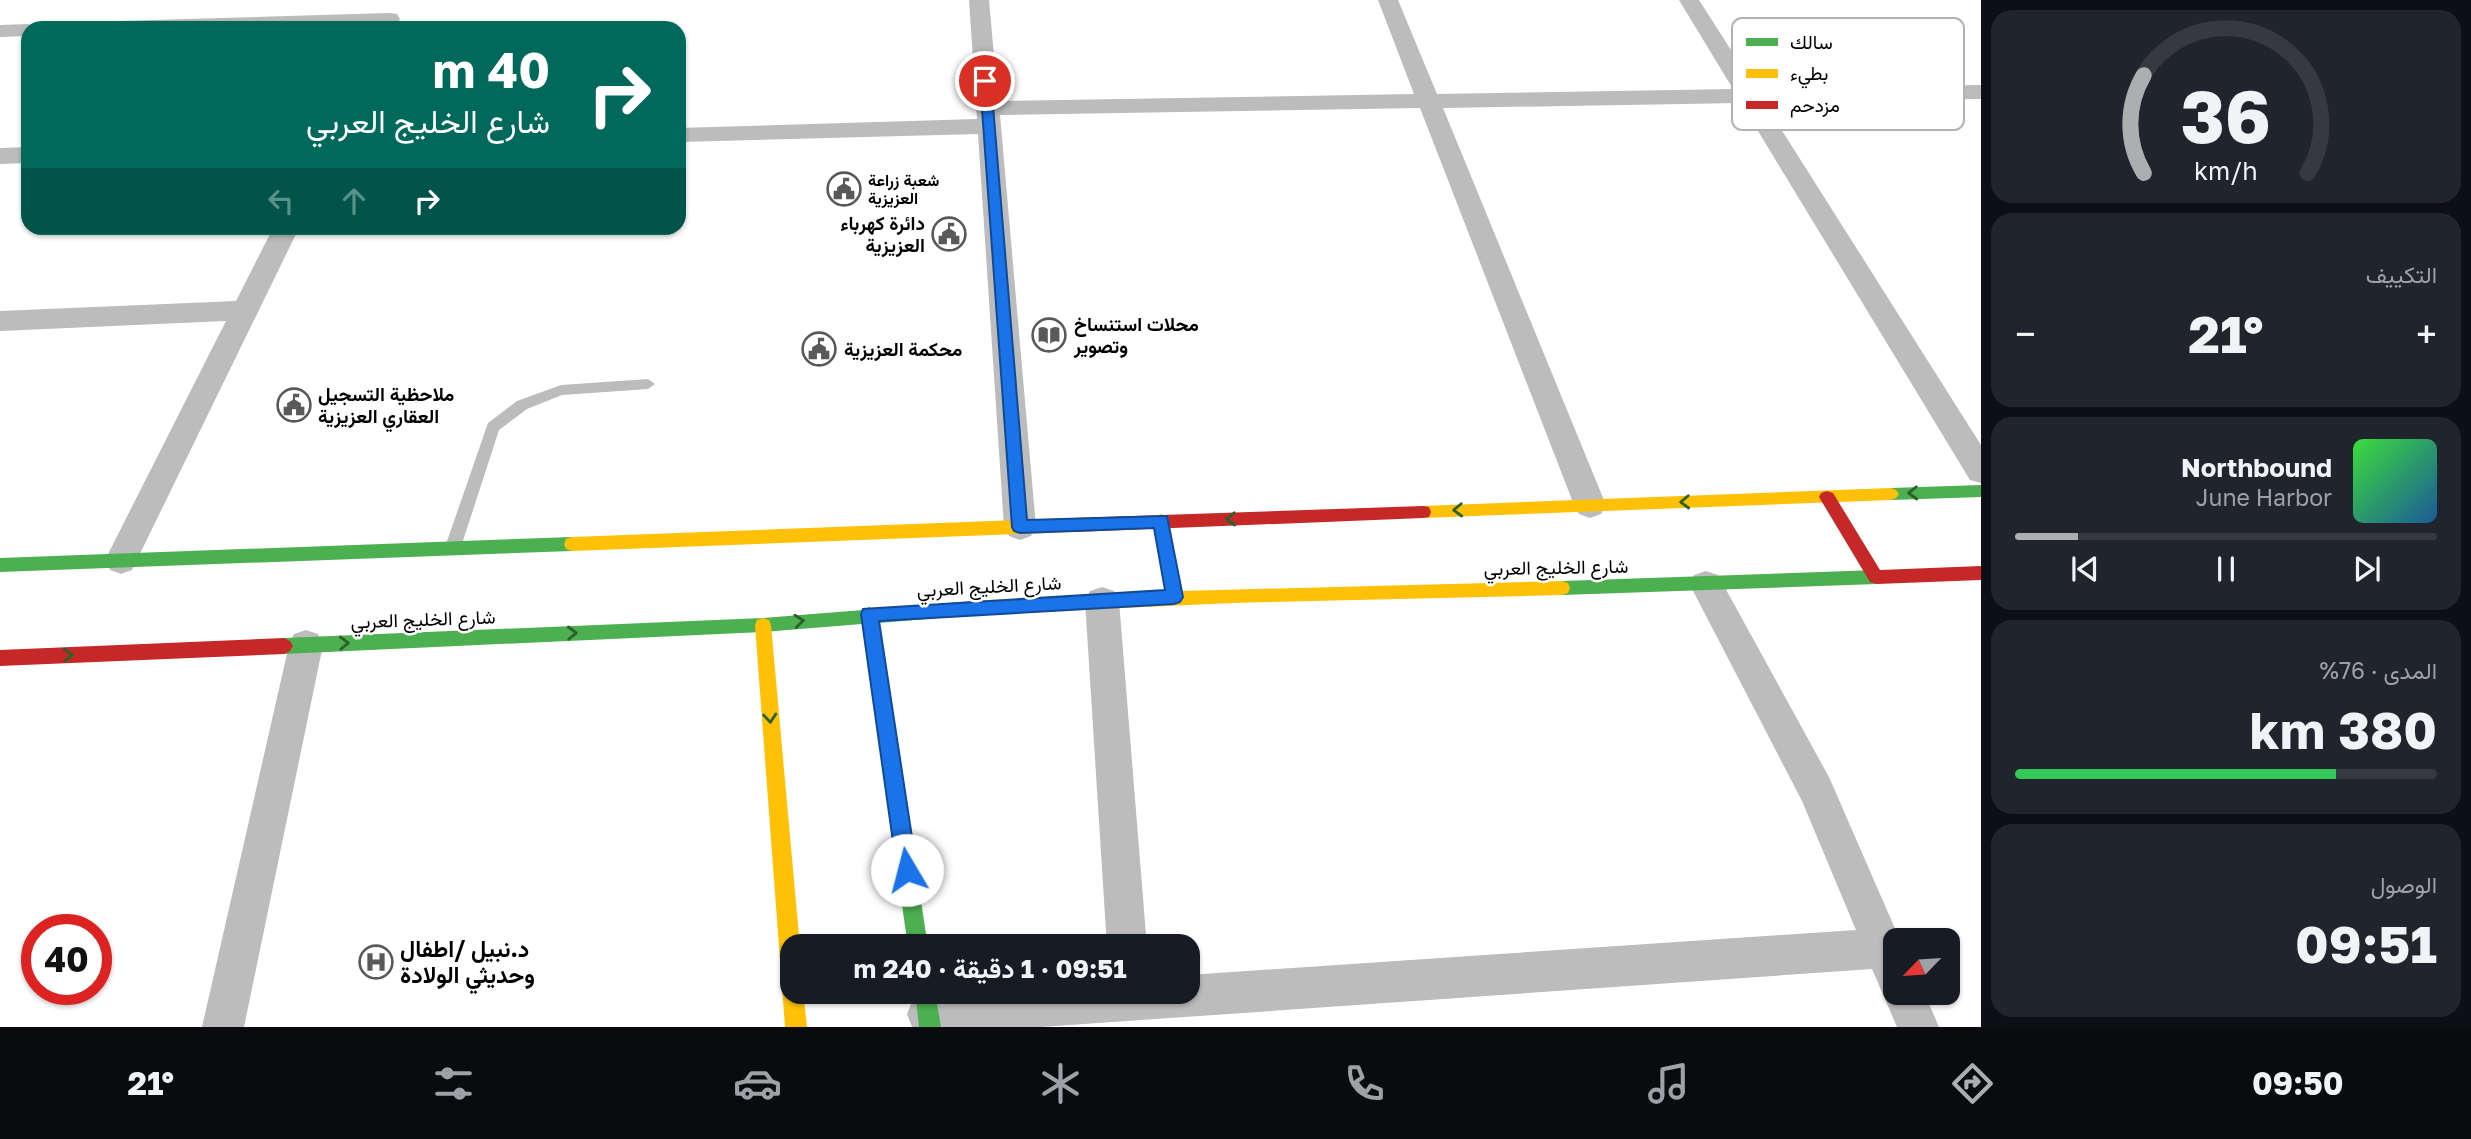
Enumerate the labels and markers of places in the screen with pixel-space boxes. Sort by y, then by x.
pin [955,51,1015,111]
public building icon: شعبة زراعة العزيزية [825,170,863,208]
place label: شعبة زراعة العزيزية [868,170,940,209]
place label: دائرة كهرباء العزيزية [840,211,925,258]
public building icon: دائرة كهرباء العزيزية [930,215,968,253]
place label: محلات استنساخ وتصوير [1073,312,1199,359]
library icon: محلات استنساخ وتصوير [1030,316,1068,354]
public building icon: محكمة العزيزية [800,330,838,368]
place label: محكمة العزيزية [844,337,962,362]
place label: ملاحظية التسجيل العقاري العزيزية [318,382,454,433]
public building icon: ملاحظية التسجيل العقاري العزيزية [275,386,313,424]
place label: د.نبيل /اطفال وحديثي الولادة [400,934,535,995]
hospital icon: د.نبيل /اطفال وحديثي الولادة [357,943,395,981]

